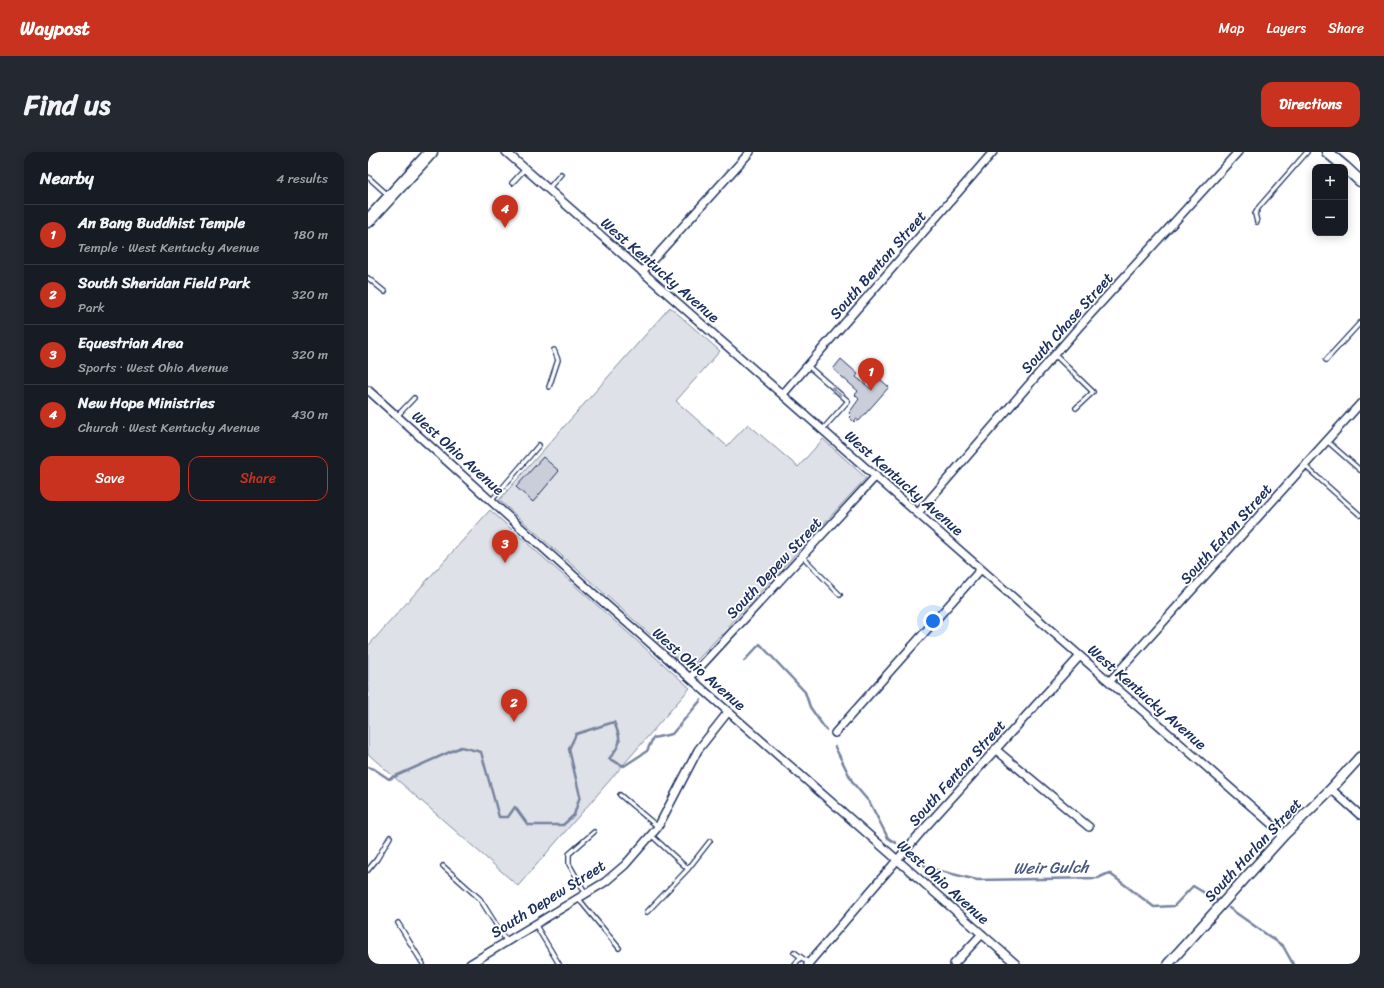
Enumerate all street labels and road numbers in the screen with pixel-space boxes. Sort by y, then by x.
street label: South Benton Street [823,204,933,325]
street label: West Kentucky Avenue [594,211,726,329]
street label: South Chase Street [1014,266,1120,380]
street label: West Ohio Avenue [406,404,510,502]
street label: West Kentucky Avenue [838,424,970,542]
street label: South Eaton Street [1173,477,1279,590]
street label: South Depew Street [720,511,829,625]
street label: West Ohio Avenue [646,621,752,717]
street label: West Kentucky Avenue [1081,638,1213,756]
street label: South Fenton Street [902,713,1013,832]
street label: South Harlan Street [1198,792,1309,908]
street label: West Ohio Avenue [891,833,995,931]
street label: South Depew Street [485,853,611,945]

